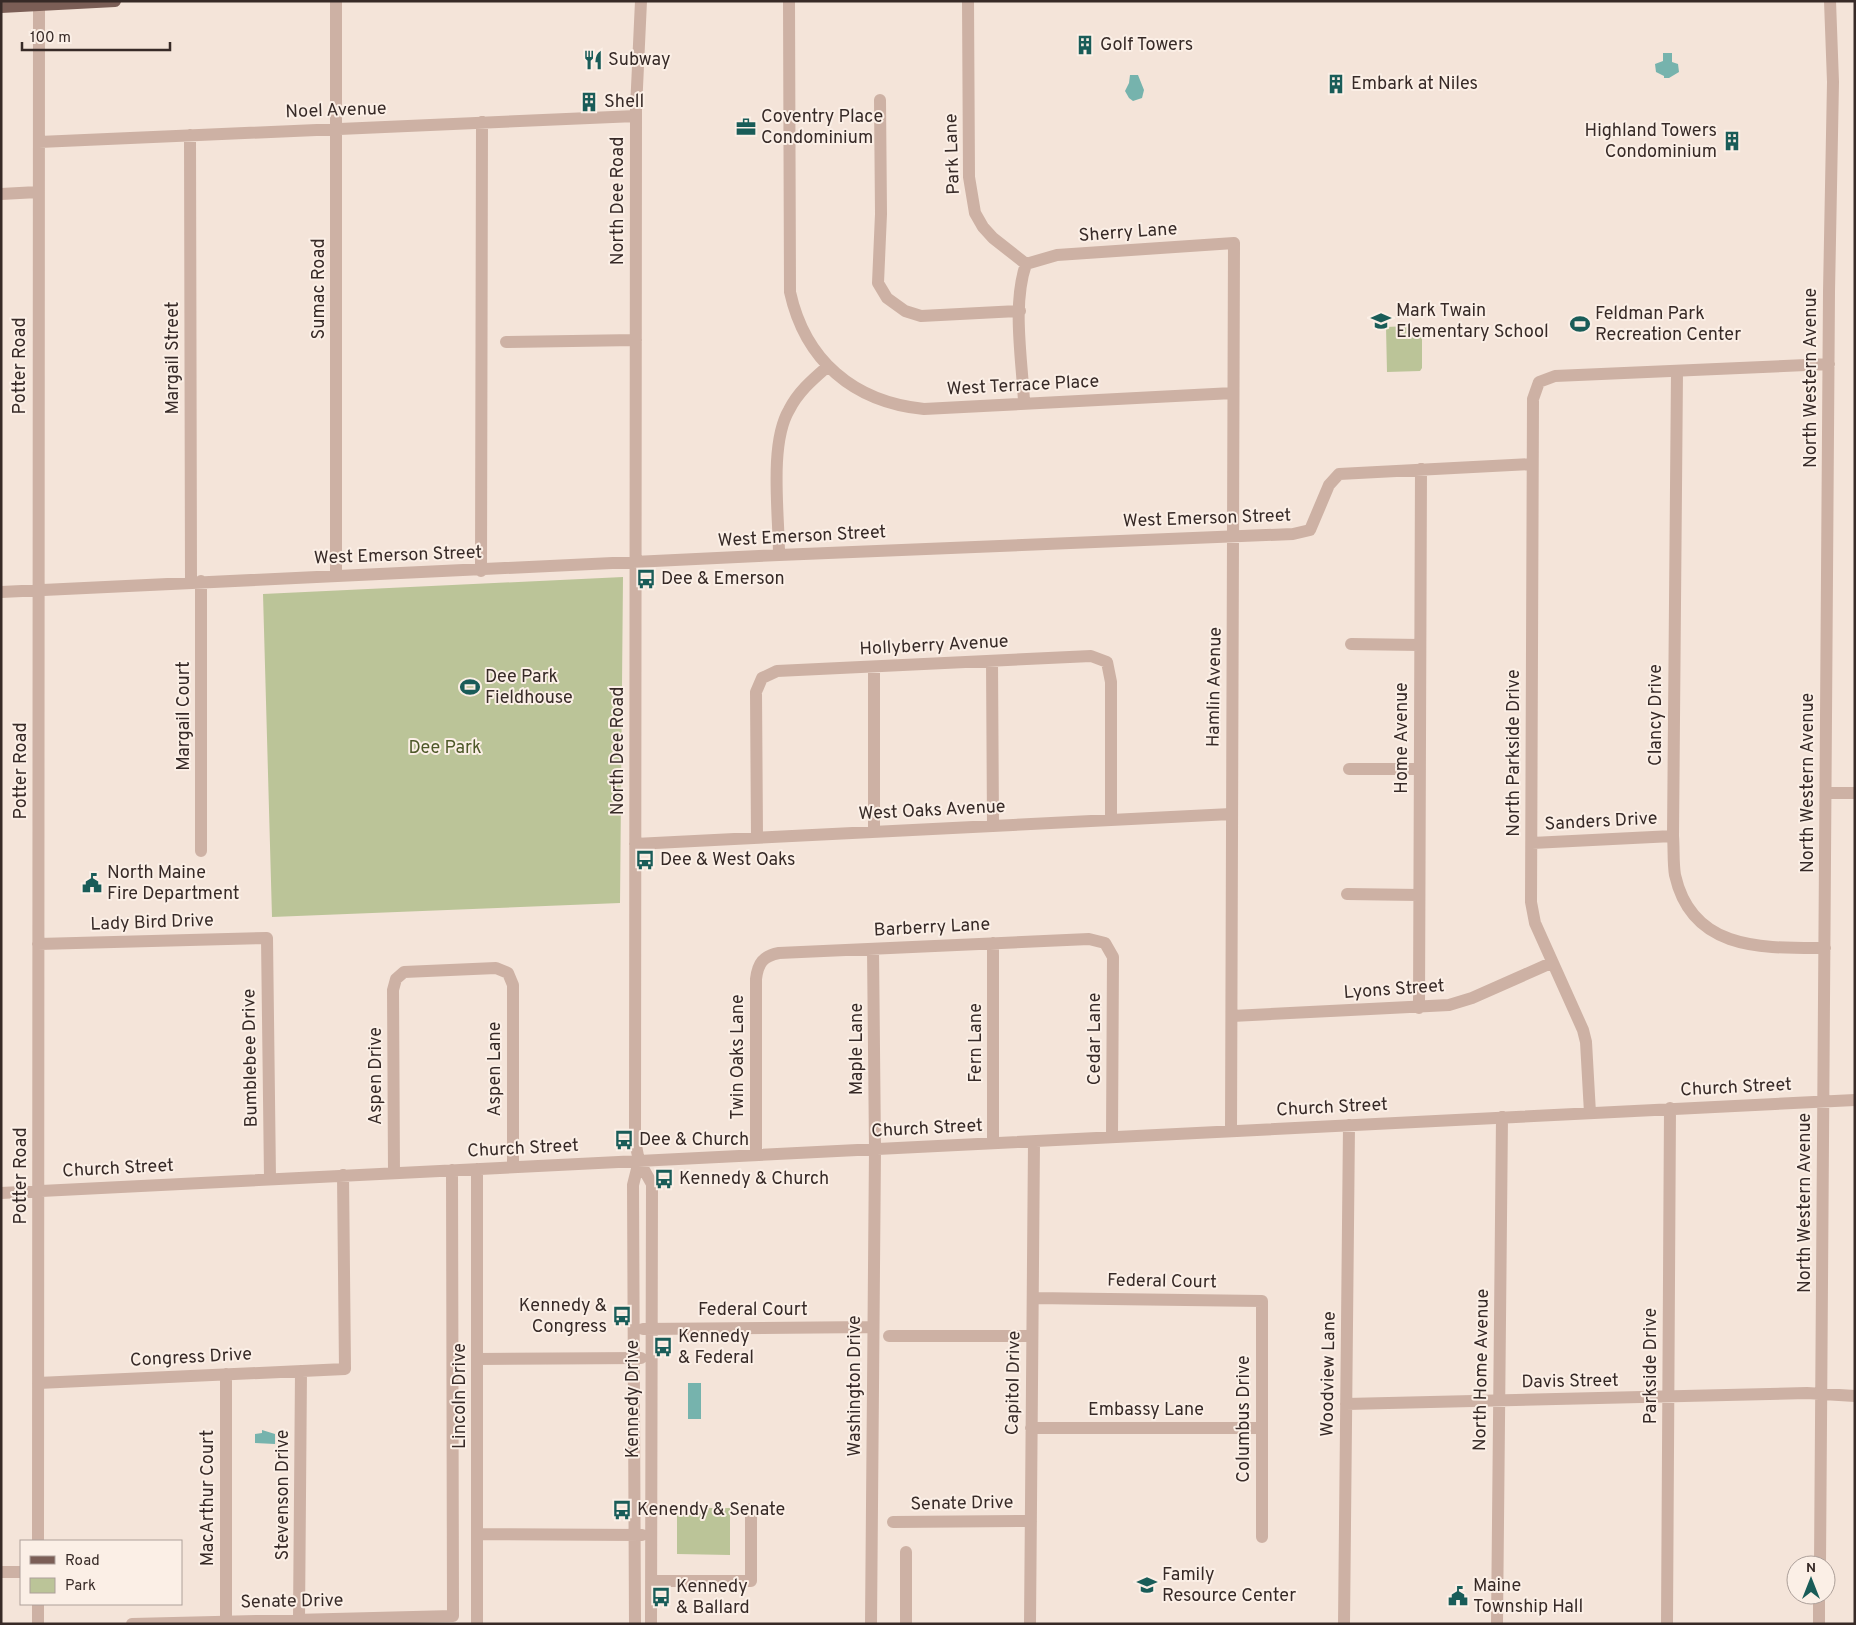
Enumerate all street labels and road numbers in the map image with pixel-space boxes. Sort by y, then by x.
street label: Noel Avenue [285,98,387,124]
street label: Park Lane [940,113,966,195]
street label: North Dee Road [607,137,630,265]
street label: Sherry Lane [1078,218,1178,248]
street label: Sumac Road [308,238,331,340]
street label: North Western Avenue [1800,288,1823,468]
street label: Margail Street [162,302,185,415]
street label: Potter Road [9,317,32,415]
street label: West Terrace Place [946,371,1100,401]
street label: West Emerson Street [1122,505,1292,533]
street label: West Emerson Street [717,521,887,553]
street label: West Emerson Street [313,542,483,570]
street label: Hamlin Avenue [1202,627,1228,747]
street label: Hollyberry Avenue [859,631,1009,661]
street label: Margail Court [173,661,196,771]
street label: Clancy Drive [1645,664,1668,766]
street label: North Parkside Drive [1503,669,1526,837]
street label: Home Avenue [1391,682,1414,794]
street label: North Dee Road [607,687,630,815]
street label: North Western Avenue [1797,693,1820,873]
street label: Potter Road [10,722,33,820]
street label: West Oaks Avenue [858,796,1006,826]
street label: Sanders Drive [1544,808,1658,836]
street label: Lady Bird Drive [90,909,214,937]
street label: Barberry Lane [873,913,991,943]
street label: Lyons Street [1343,975,1445,1005]
street label: Bumblebee Drive [238,988,264,1128]
street label: Cedar Lane [1084,993,1107,1085]
street label: Twin Oaks Lane [727,994,750,1120]
street label: Maple Lane [846,1003,869,1095]
street label: Fern Lane [965,1003,988,1083]
street label: Aspen Lane [484,1021,507,1117]
street label: Aspen Drive [365,1027,388,1125]
street label: Church Street [1680,1074,1792,1102]
street label: Church Street [1276,1094,1388,1122]
street label: North Western Avenue [1794,1113,1817,1293]
street label: Church Street [871,1115,983,1143]
street label: Potter Road [10,1127,33,1225]
street label: Church Street [467,1135,579,1163]
street label: Church Street [62,1155,174,1183]
street label: Federal Court [1107,1270,1217,1294]
street label: North Home Avenue [1469,1289,1495,1451]
street label: Federal Court [698,1299,808,1322]
street label: Parkside Drive [1640,1308,1663,1424]
street label: Woodview Lane [1316,1311,1342,1437]
street label: Washington Drive [844,1315,867,1457]
street label: Capitol Drive [1002,1331,1026,1435]
street label: Kennedy Drive [622,1340,645,1458]
street label: Congress Drive [129,1343,253,1373]
street label: Lincoln Drive [449,1343,472,1449]
street label: Columbus Drive [1233,1355,1256,1483]
street label: Davis Street [1521,1370,1619,1394]
street label: Embassy Lane [1088,1399,1204,1422]
street label: MacArthur Court [197,1430,220,1566]
street label: Stevenson Drive [272,1430,295,1560]
street label: Senate Drive [910,1492,1014,1516]
street label: Senate Drive [240,1590,344,1614]

